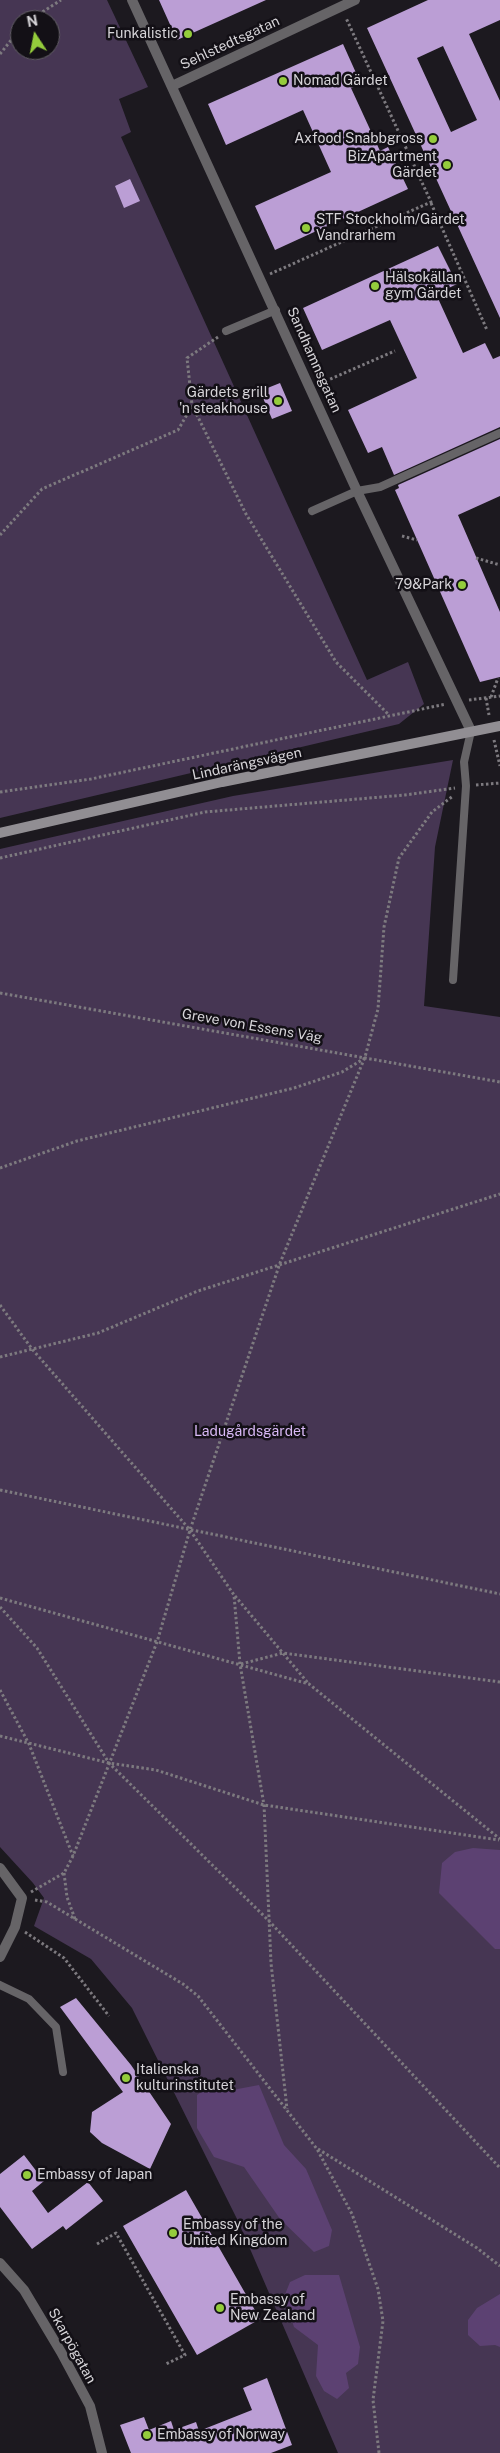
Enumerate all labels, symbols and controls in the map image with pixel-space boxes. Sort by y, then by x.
north arrow [10,10,60,60]
text: N [25,12,39,30]
street label: Sehlstedtsgatan [178,13,282,73]
place label: Funkalistic [107,26,178,42]
marker: Funkalistic [182,28,194,40]
place label: Nomad Gärdet [293,73,388,89]
marker: Nomad Gärdet [277,75,289,87]
place label: Axfood Snabbgross [294,131,423,147]
marker: Axfood Snabbgross [427,133,439,145]
place label: BizApartment Gärdet [348,149,437,182]
marker: BizApartment Gärdet [441,159,453,171]
place label: STF Stockholm/Gärdet Vandrarhem [316,212,465,244]
marker: STF Stockholm/Gärdet Vandrarhem [300,222,312,234]
place label: Hälsokällan gym Gärdet [385,270,462,302]
marker: Hälsokällan gym Gärdet [369,280,381,292]
street label: Sandhamnsgatan [283,305,345,415]
place label: Gärdets grill 'n steakhouse [179,385,268,418]
marker: Gärdets grill 'n steakhouse [272,395,284,407]
place label: 79&Park [395,577,452,593]
marker: 79&Park [456,579,468,591]
street label: Lindarängsvägen [191,744,303,784]
street label: Greve von Essens Väg [180,1005,324,1047]
park label: Ladugårdsgärdet [194,1424,306,1440]
place label: Italienska kulturinstitutet [136,2062,234,2094]
marker: Italienska kulturinstitutet [120,2072,132,2084]
place label: Embassy of Japan [37,2167,152,2183]
marker: Embassy of Japan [21,2169,33,2181]
place label: Embassy of the United Kingdom [183,2217,287,2250]
marker: Embassy of the United Kingdom [167,2227,179,2239]
place label: Embassy of New Zealand [230,2292,315,2324]
marker: Embassy of New Zealand [214,2302,226,2314]
street label: Skarpögatan [44,2305,100,2387]
place label: Embassy of Norway [157,2427,285,2443]
marker: Embassy of Norway [141,2429,153,2441]

